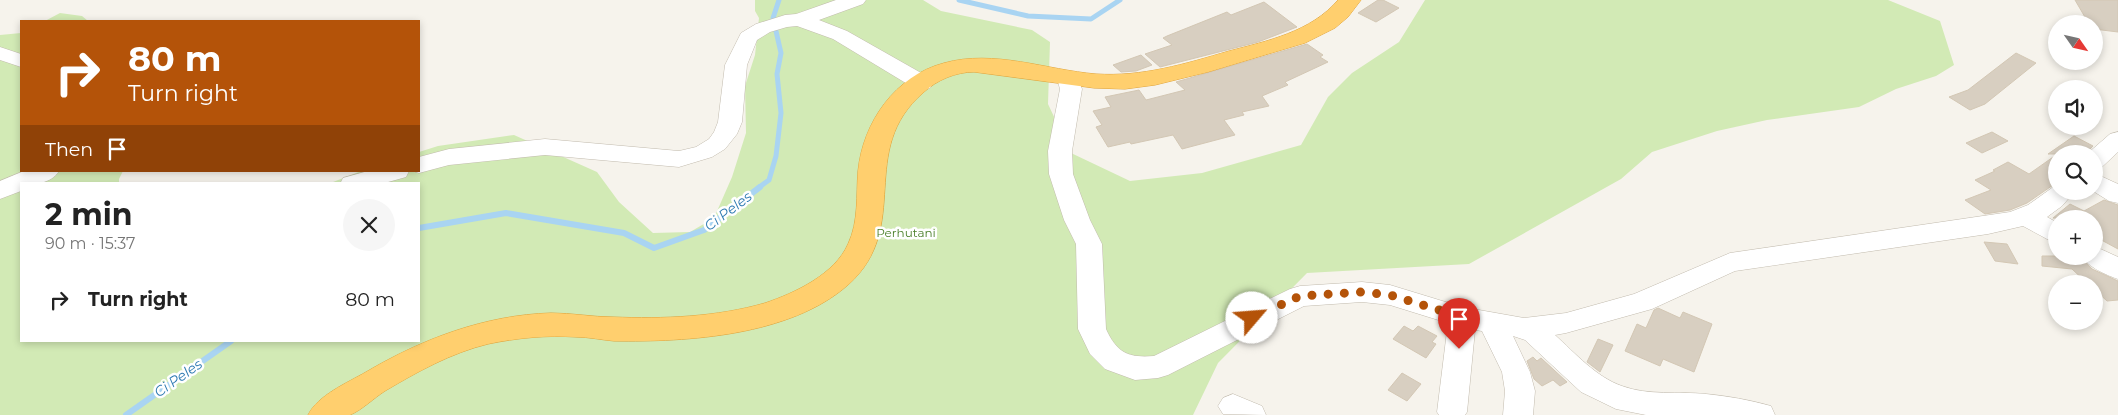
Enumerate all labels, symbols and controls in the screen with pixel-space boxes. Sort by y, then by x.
north arrow [2048,15,2102,70]
map controls [2048,15,2103,330]
text: 80 m [128,37,222,80]
icon: right [45,40,110,105]
text: Turn right [128,80,238,107]
button: sound [2048,80,2103,135]
icon: arrive [103,135,131,163]
text: Then [45,138,93,161]
button: search [2048,145,2103,200]
water label: Ci Peles [701,187,755,235]
text: 2 min [45,196,132,233]
button: close [343,199,395,251]
button: + [2048,210,2103,265]
park label: Perhutani [876,225,936,240]
text: 90 m · 15:37 [45,234,135,253]
button: − [2048,275,2103,330]
icon: right [45,286,73,314]
text: Turn right [88,288,188,311]
text: 80 m [345,288,395,311]
position arrow [1225,291,1277,343]
pin [1438,298,1480,349]
icon: arrive [1445,305,1473,333]
water label: Ci Peles [150,355,206,401]

